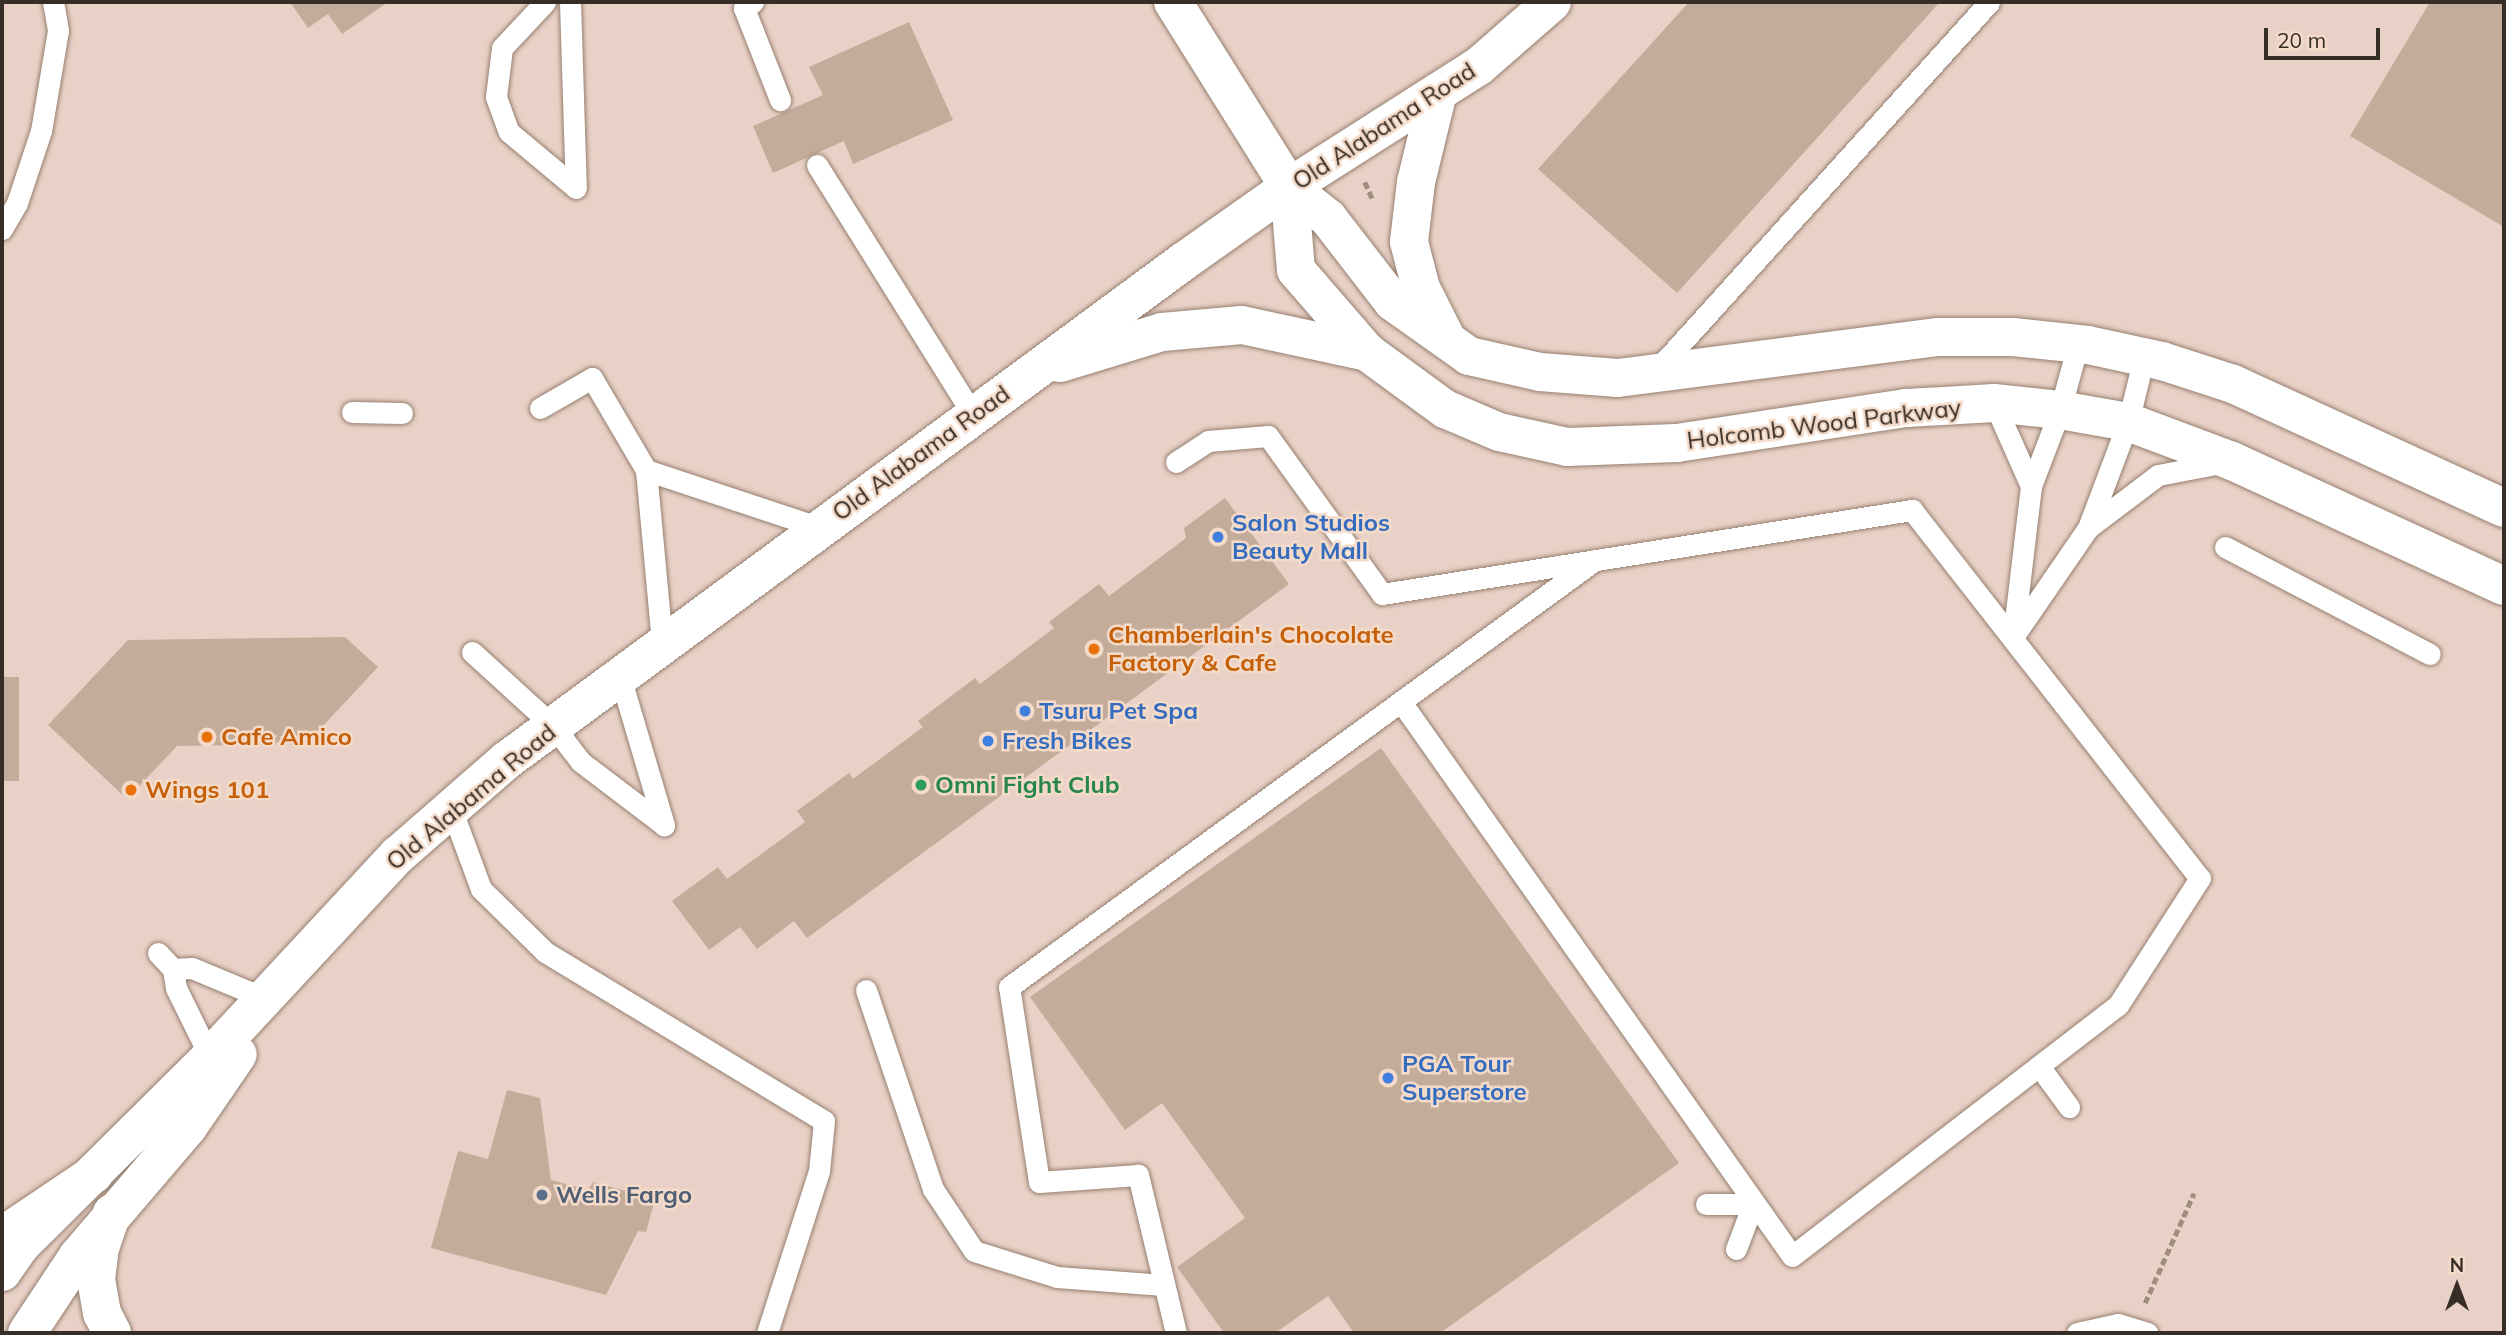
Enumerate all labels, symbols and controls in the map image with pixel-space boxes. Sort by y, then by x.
scale bar [2268,14,2384,58]
text: 20 m [2277,27,2326,53]
street label: Old Alabama Road [1287,56,1481,196]
street label: Old Alabama Road [827,379,1015,527]
street label: Holcomb Wood Parkway [1685,393,1963,455]
place label: Salon Studios Beauty Mall [1232,509,1390,565]
marker: Salon Studios Beauty Mall [1210,529,1226,545]
place label: Chamberlain's Chocolate Factory & Cafe [1108,621,1394,677]
marker: Chamberlain's Chocolate Factory & Cafe [1086,641,1102,657]
place label: Tsuru Pet Spa [1039,697,1198,725]
marker: Tsuru Pet Spa [1017,703,1033,719]
street label: Old Alabama Road [381,718,561,876]
place label: Cafe Amico [221,723,352,751]
place label: Fresh Bikes [1002,727,1132,755]
marker: Cafe Amico [199,729,215,745]
marker: Fresh Bikes [980,733,996,749]
place label: Omni Fight Club [935,771,1120,799]
place label: Wings 101 [145,776,269,804]
marker: Omni Fight Club [913,777,929,793]
marker: Wings 101 [123,782,139,798]
place label: PGA Tour Superstore [1402,1050,1527,1106]
marker: PGA Tour Superstore [1380,1070,1396,1086]
place label: Wells Fargo [556,1181,692,1209]
marker: Wells Fargo [534,1187,550,1203]
north arrow [2422,1251,2492,1321]
text: N [2450,1253,2464,1277]

